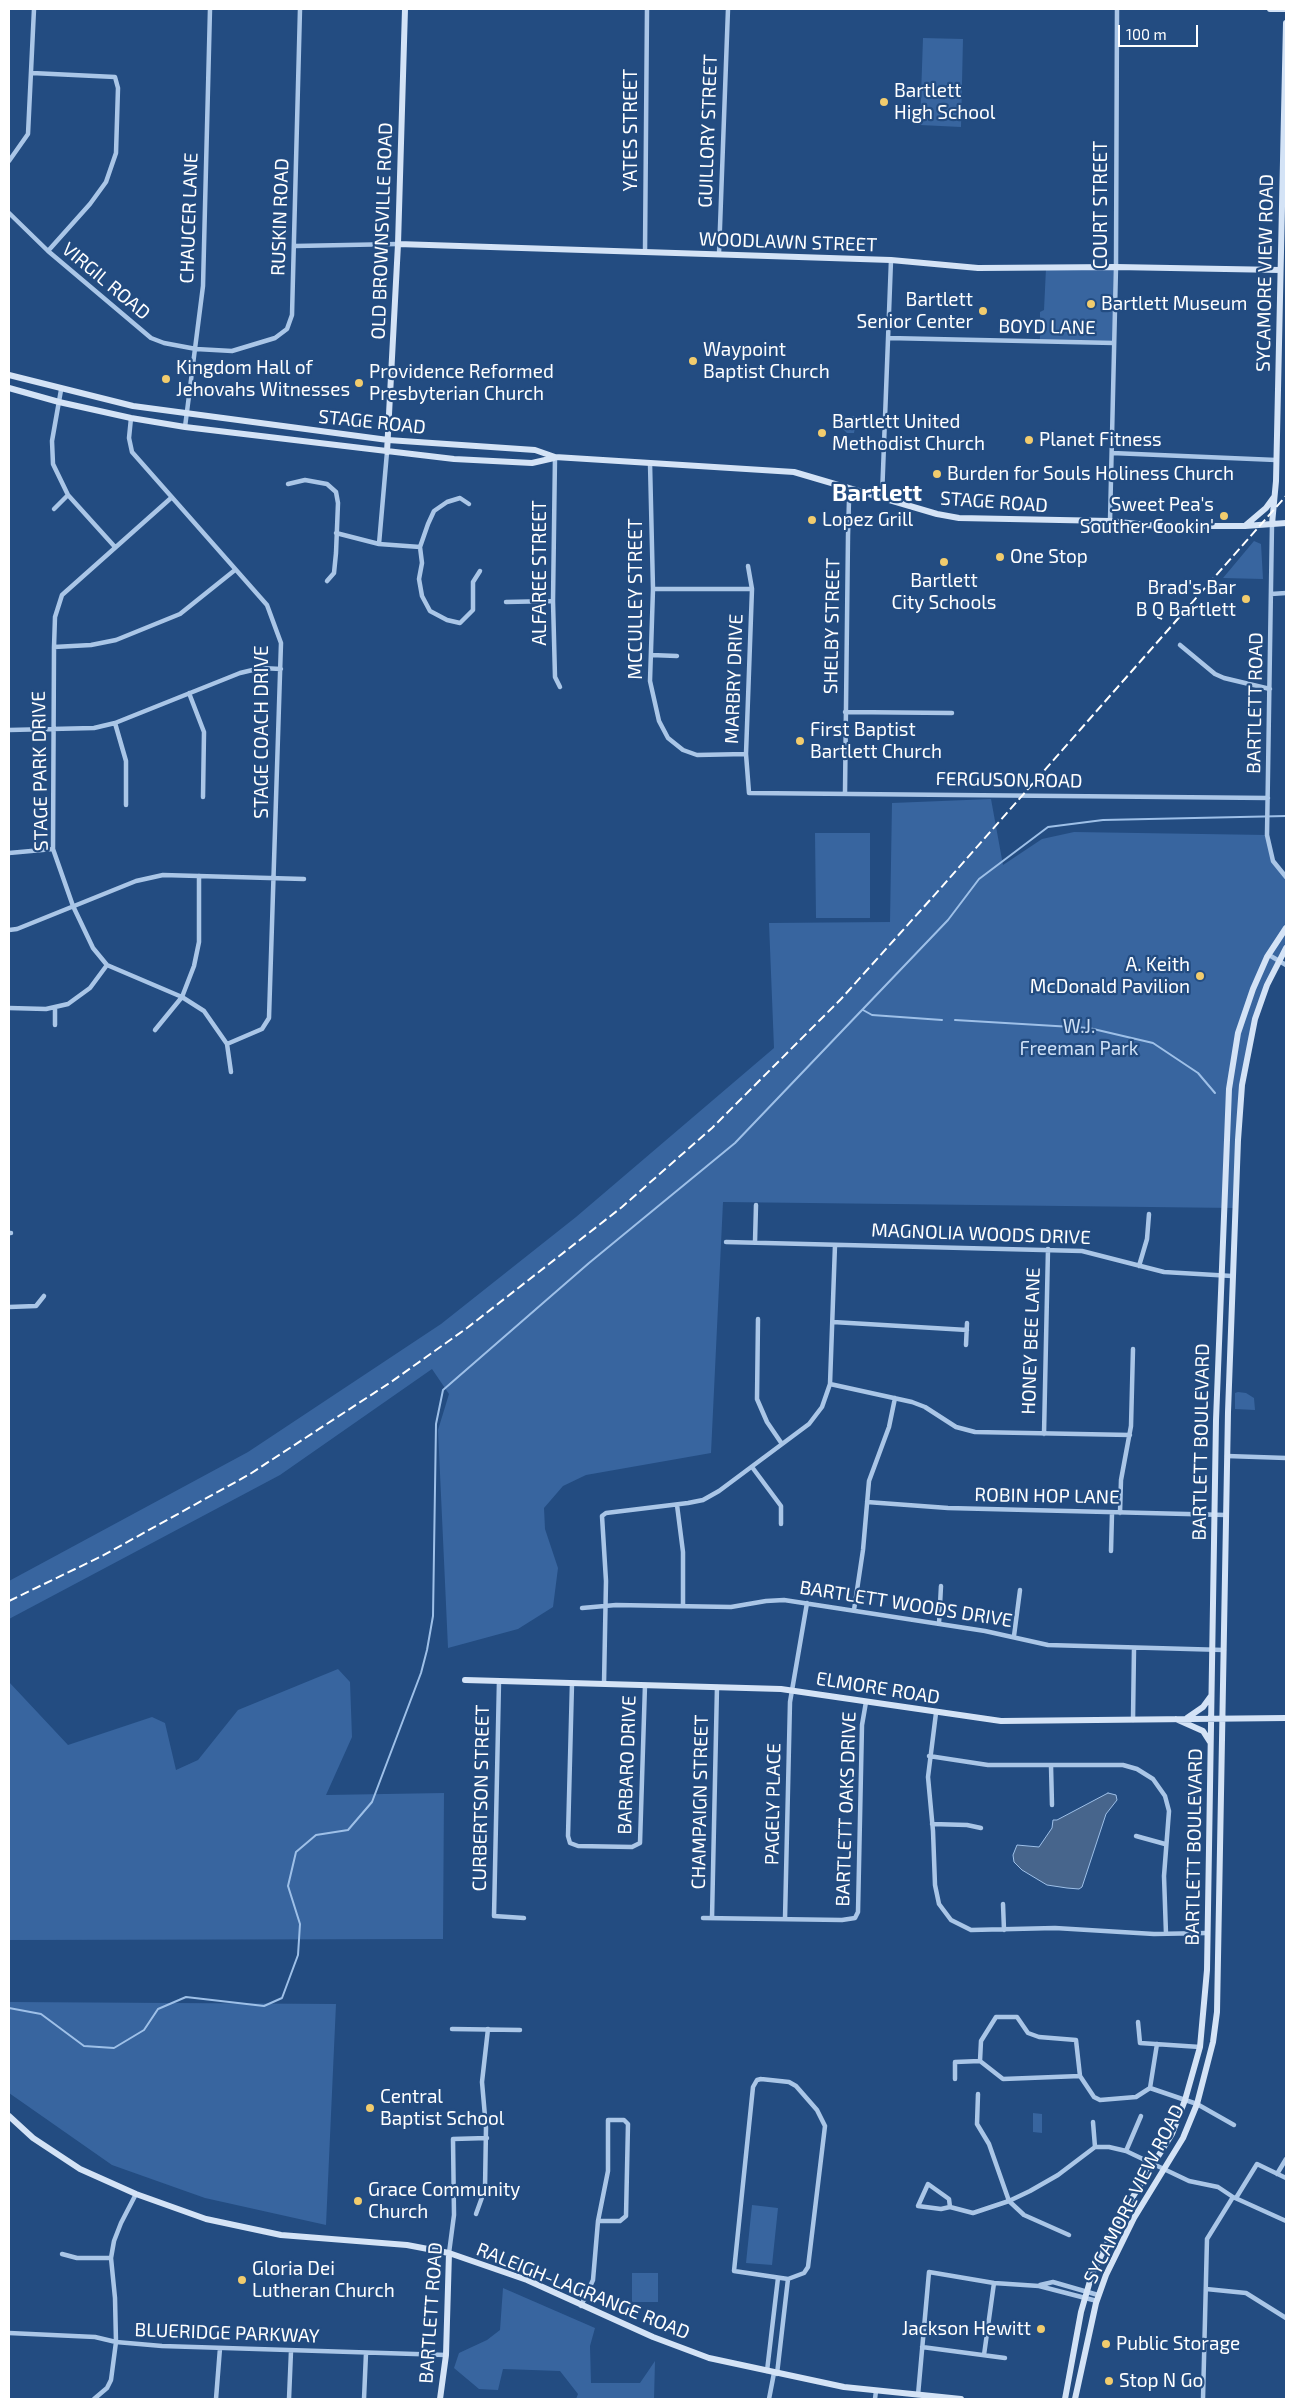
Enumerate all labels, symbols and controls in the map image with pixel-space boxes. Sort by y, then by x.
scale bar [1120,15,1200,47]
text: 100 m [1126,25,1167,43]
street label: GUILLORY STREET [694,54,722,208]
street label: YATES STREET [620,69,642,191]
place label: Bartlett High School [894,80,995,124]
marker: Bartlett High School [878,96,890,108]
street label: OLD BROWNSVILLE ROAD [367,122,397,340]
street label: COURT STREET [1090,141,1112,269]
street label: CHAUCER LANE [175,152,203,284]
street label: RUSKIN ROAD [267,158,293,276]
street label: SYCAMORE VIEW ROAD [1252,174,1278,372]
street label: WOODLAWN STREET [698,227,878,257]
street label: VIRGIL ROAD [57,238,155,324]
place label: Bartlett Senior Center [857,289,973,333]
place label: Bartlett Museum [1101,293,1247,315]
marker: Bartlett Museum [1085,298,1097,310]
marker: Bartlett Senior Center [977,305,989,317]
street label: BOYD LANE [998,315,1096,339]
place label: Waypoint Baptist Church [703,339,830,383]
marker: Waypoint Baptist Church [687,355,699,367]
place label: Kingdom Hall of Jehovahs Witnesses [176,357,350,401]
place label: Providence Reformed Presbyterian Church [369,361,554,405]
marker: Kingdom Hall of Jehovahs Witnesses [160,373,172,385]
marker: Providence Reformed Presbyterian Church [353,377,365,389]
street label: STAGE ROAD [317,405,427,439]
place label: Bartlett United Methodist Church [832,411,985,455]
marker: Bartlett United Methodist Church [816,427,828,439]
place label: Planet Fitness [1039,429,1162,451]
marker: Planet Fitness [1023,434,1035,446]
place label: Burden for Souls Holiness Church [947,463,1234,485]
marker: Burden for Souls Holiness Church [931,468,943,480]
district label: Bartlett [832,479,922,507]
street label: STAGE ROAD [939,487,1049,517]
place label: Sweet Pea's Souther Cookin' [1080,494,1214,538]
street label: ALFAREE STREET [529,500,551,646]
place label: Lopez Grill [822,509,913,531]
marker: Sweet Pea's Souther Cookin' [1218,510,1230,522]
marker: Lopez Grill [806,514,818,526]
street label: MCCULLEY STREET [625,518,647,680]
place label: One Stop [1010,546,1088,568]
marker: One Stop [994,551,1006,563]
marker: Bartlett City Schools [938,556,950,568]
street label: SHELBY STREET [819,558,845,694]
place label: Bartlett City Schools [892,570,996,614]
place label: Brad's Bar B Q Bartlett [1136,577,1236,621]
marker: Brad's Bar B Q Bartlett [1240,593,1252,605]
street label: MARBRY DRIVE [720,614,748,744]
street label: BARTLETT ROAD [1242,632,1268,774]
street label: STAGE COACH DRIVE [251,645,273,819]
street label: STAGE PARK DRIVE [27,691,53,851]
place label: First Baptist Bartlett Church [810,719,942,763]
marker: First Baptist Bartlett Church [794,735,806,747]
street label: FERGUSON ROAD [935,767,1083,793]
place label: A. Keith McDonald Pavilion [1030,954,1190,998]
marker: A. Keith McDonald Pavilion [1194,970,1206,982]
park label: W.J. Freeman Park [1020,1016,1138,1060]
street label: MAGNOLIA WOODS DRIVE [871,1219,1091,1249]
street label: HONEY BEE LANE [1017,1267,1045,1415]
street label: BARTLETT BOULEVARD [1188,1343,1214,1541]
street label: ROBIN HOP LANE [974,1483,1120,1509]
street label: BARTLETT WOODS DRIVE [798,1576,1014,1632]
street label: ELMORE ROAD [814,1667,942,1709]
street label: BARBARO DRIVE [613,1695,641,1835]
street label: CURBERTSON STREET [468,1704,494,1892]
street label: BARTLETT OAKS DRIVE [831,1711,861,1907]
street label: CHAMPAIGN STREET [687,1714,713,1890]
street label: PAGELY PLACE [761,1743,785,1865]
street label: BARTLETT BOULEVARD [1181,1748,1207,1946]
place label: Central Baptist School [380,2086,505,2130]
street label: SYCAMORE VIEW ROAD [1079,2101,1189,2287]
marker: Central Baptist School [364,2102,376,2114]
place label: Grace Community Church [368,2179,520,2223]
marker: Grace Community Church [352,2195,364,2207]
street label: RALEIGH-LAGRANGE ROAD [473,2238,693,2344]
street label: BARTLETT ROAD [415,2242,447,2384]
place label: Gloria Dei Lutheran Church [252,2258,395,2302]
marker: Gloria Dei Lutheran Church [236,2274,248,2286]
street label: BLUERIDGE PARKWAY [134,2318,320,2348]
place label: Jackson Hewitt [902,2318,1031,2340]
marker: Jackson Hewitt [1035,2323,1047,2335]
place label: Public Storage [1116,2333,1240,2355]
marker: Public Storage [1100,2338,1112,2350]
place label: Stop N Go [1119,2370,1203,2392]
marker: Stop N Go [1103,2375,1115,2387]

